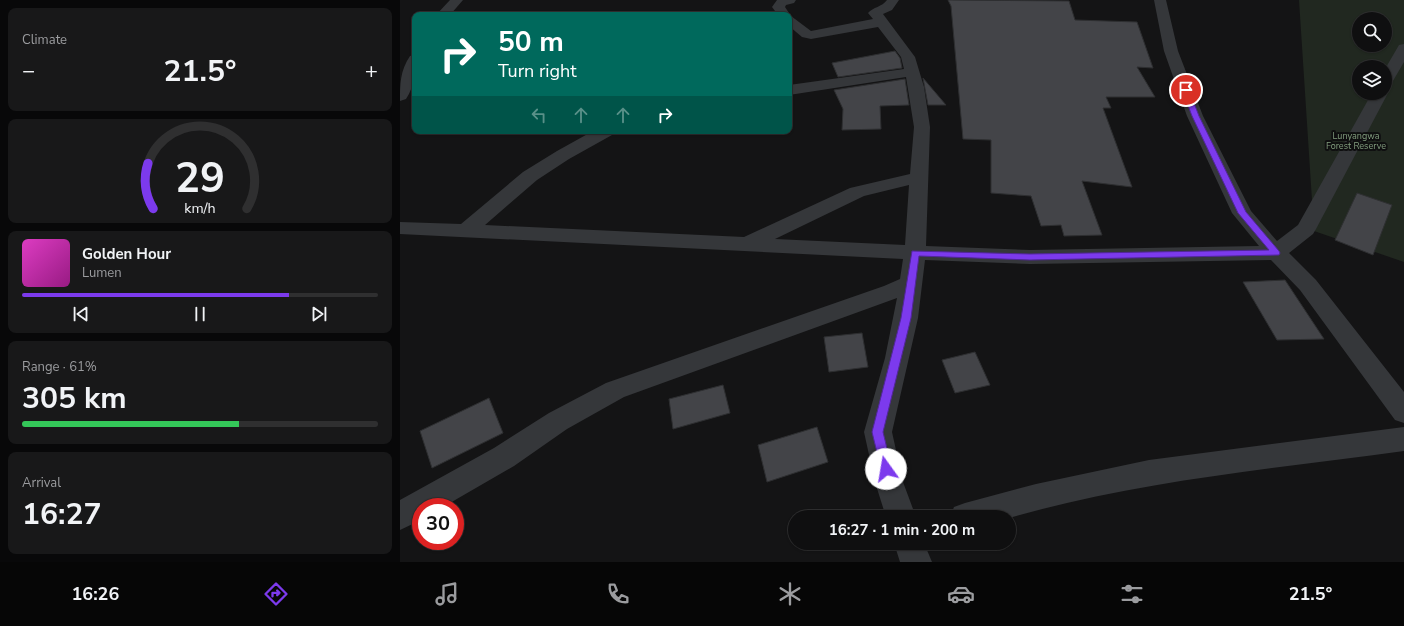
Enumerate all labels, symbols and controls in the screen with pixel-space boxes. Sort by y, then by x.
map controls [1352,12,1392,100]
button: search [1352,12,1392,52]
text: 50 m [498,23,564,61]
icon: right [432,28,484,80]
text: Climate [22,31,67,49]
text: 21.5° [164,51,236,92]
text: − [22,56,35,86]
text: + [365,56,378,86]
text: Turn right [498,59,577,83]
button: layers [1352,60,1392,100]
pin [1169,73,1203,107]
icon: arrive [1175,79,1197,101]
icon: left [528,104,550,126]
icon: ahead [570,104,592,126]
icon: ahead [612,104,634,126]
icon: right [654,104,676,126]
park label: Lunyangwa Forest Reserve [1326,130,1386,152]
text: 29 [175,149,225,206]
text: km/h [184,198,216,217]
text: Golden Hour [82,244,171,264]
text: Lumen [82,264,122,282]
icon: previous [70,303,92,325]
icon: pause [189,303,211,325]
icon: next [308,303,330,325]
text: Range · 61% [22,358,97,376]
text: 305 km [22,378,127,419]
position arrow [865,448,907,490]
text: Arrival [22,474,61,492]
text: 16:27 [22,494,101,535]
speed limit sign: 30 [412,498,464,550]
text: 16:27 · 1 min · 200 m [829,520,975,540]
icon: directions [262,580,290,608]
icon: music [433,580,461,608]
icon: phone [604,580,632,608]
icon: climate [776,580,804,608]
icon: car [947,580,975,608]
icon: filters [1118,580,1146,608]
text: 16:26 [72,582,119,606]
text: 21.5° [1289,582,1332,606]

